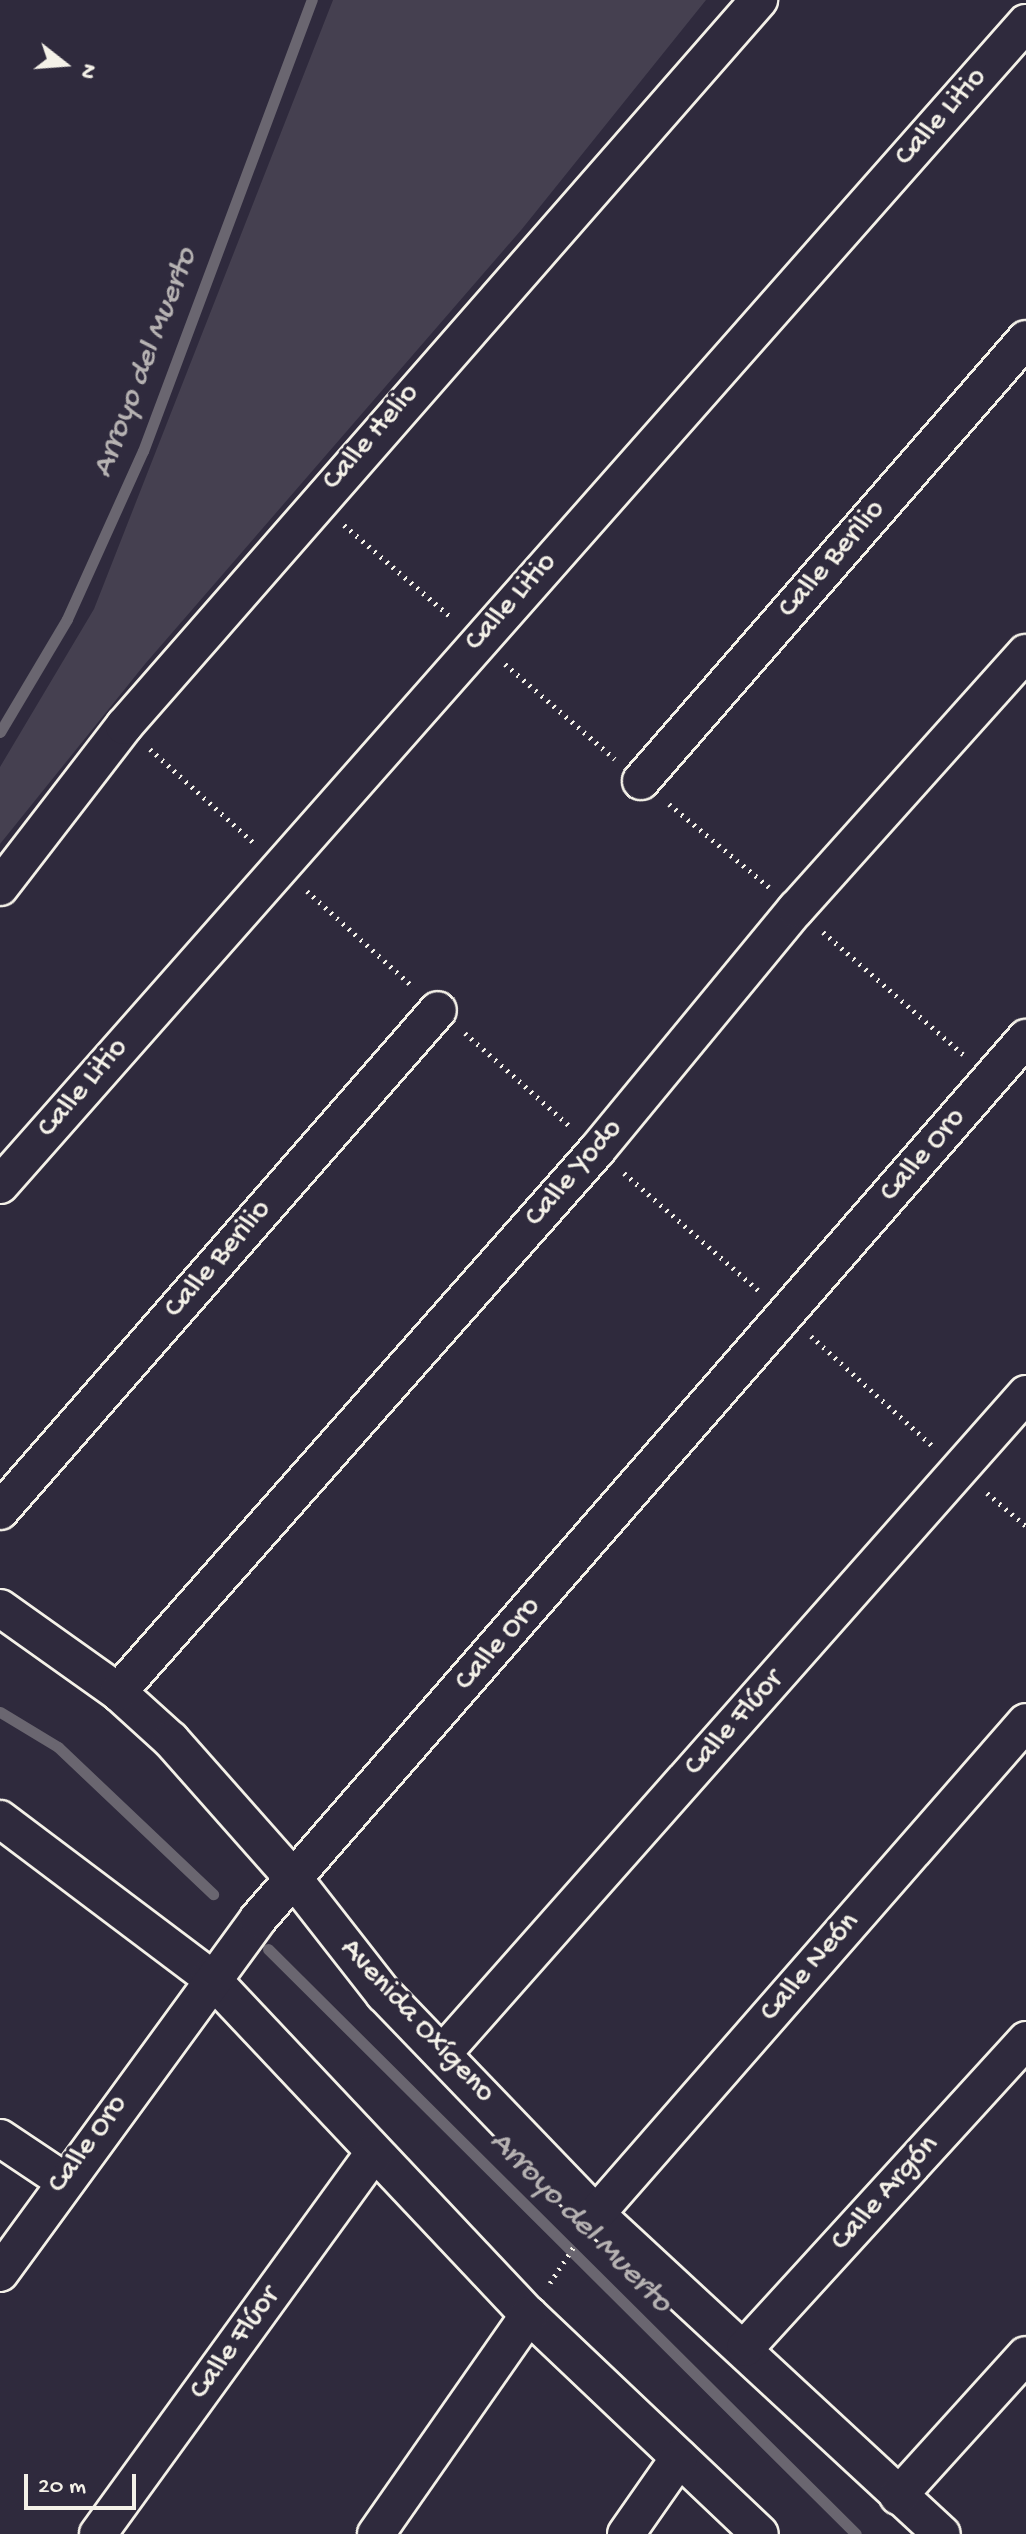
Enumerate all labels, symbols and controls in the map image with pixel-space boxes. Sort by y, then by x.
north arrow [24,24,104,104]
text: N [72,60,101,82]
street label: Calle Litio [888,61,996,175]
water label: Arroyo del Muerto [85,243,207,483]
street label: Calle Helio [316,377,428,499]
street label: Calle Berilio [772,493,894,627]
street label: Calle Litio [458,546,566,660]
street label: Calle Litio [31,1032,137,1146]
street label: Calle Oro [873,1102,975,1210]
street label: Calle Yodo [518,1113,632,1235]
street label: Calle Berilio [158,1193,280,1327]
street label: Calle Oro [448,1591,550,1699]
street label: Calle Flúor [678,1663,792,1785]
street label: Calle Neón [754,1906,868,2030]
street label: Avenida Oxígeno [331,1932,501,2112]
street label: Calle Oro [41,2089,137,2201]
water label: Arroyo del Muerto [481,2124,679,2322]
street label: Calle Argón [824,2128,948,2260]
street label: Calle Flúor [183,2280,289,2408]
scale bar [28,2458,140,2508]
text: 20 m [38,2473,86,2502]

